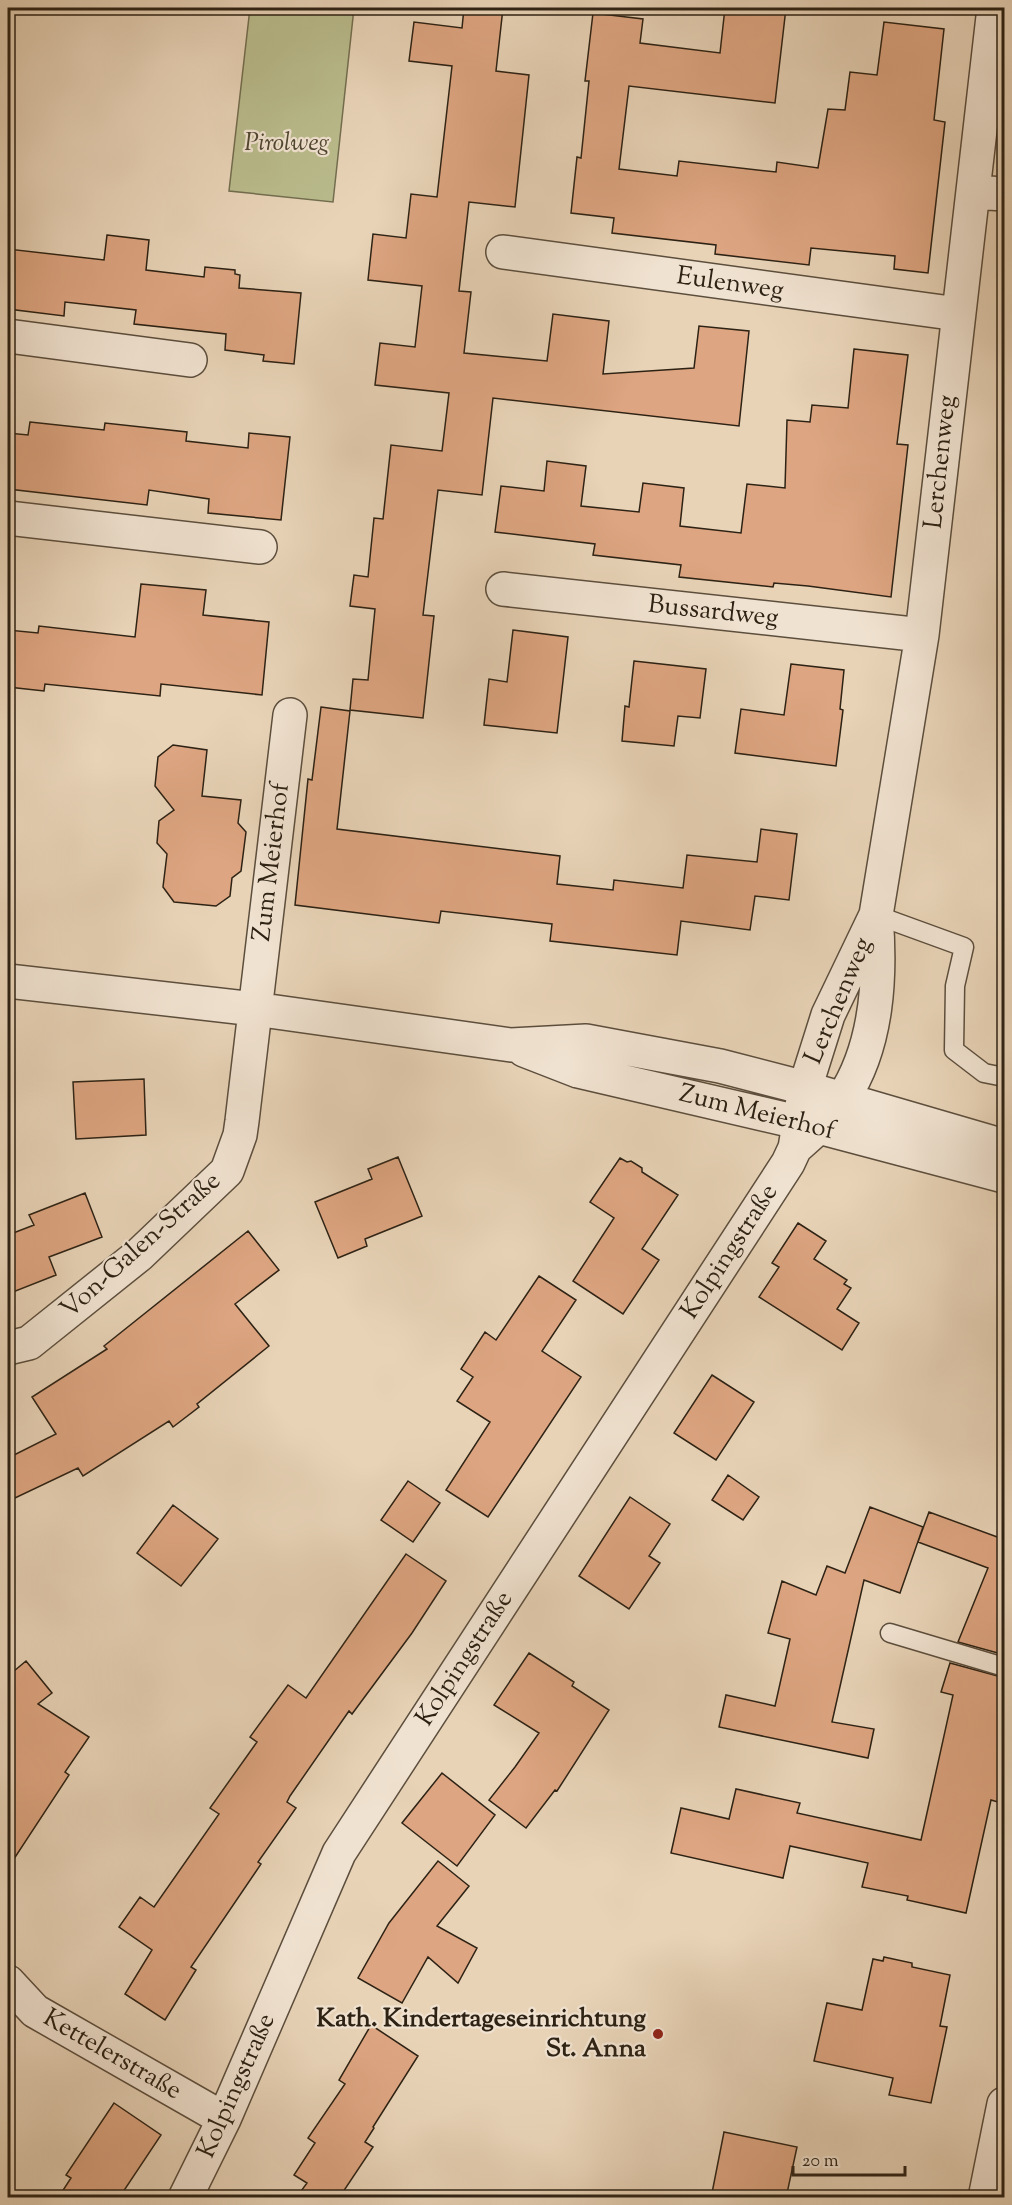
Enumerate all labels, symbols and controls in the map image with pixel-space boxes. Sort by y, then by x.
park label: Pirolweg [244,125,330,162]
street label: Eulenweg [674,258,786,310]
street label: Lerchenweg [916,393,966,531]
street label: Bussardweg [646,587,780,637]
street label: Zum Meierhof [244,780,300,943]
street label: Lerchenweg [796,932,882,1070]
street label: Zum Meierhof [675,1076,840,1150]
street label: Von-Galen-Straße [53,1164,229,1328]
street label: Kolpingstraße [672,1177,788,1327]
street label: Kolpingstraße [407,1584,523,1734]
street label: Kettelerstraße [36,2000,188,2110]
place label: Kath. Kindertageseinrichtung St. Anna [316,2001,646,2068]
street label: Kolpingstraße [189,2008,285,2164]
marker: Kath. Kindertageseinrichtung St. Anna [651,2027,665,2041]
scale bar [793,2139,906,2177]
text: 20 m [802,2149,839,2175]

